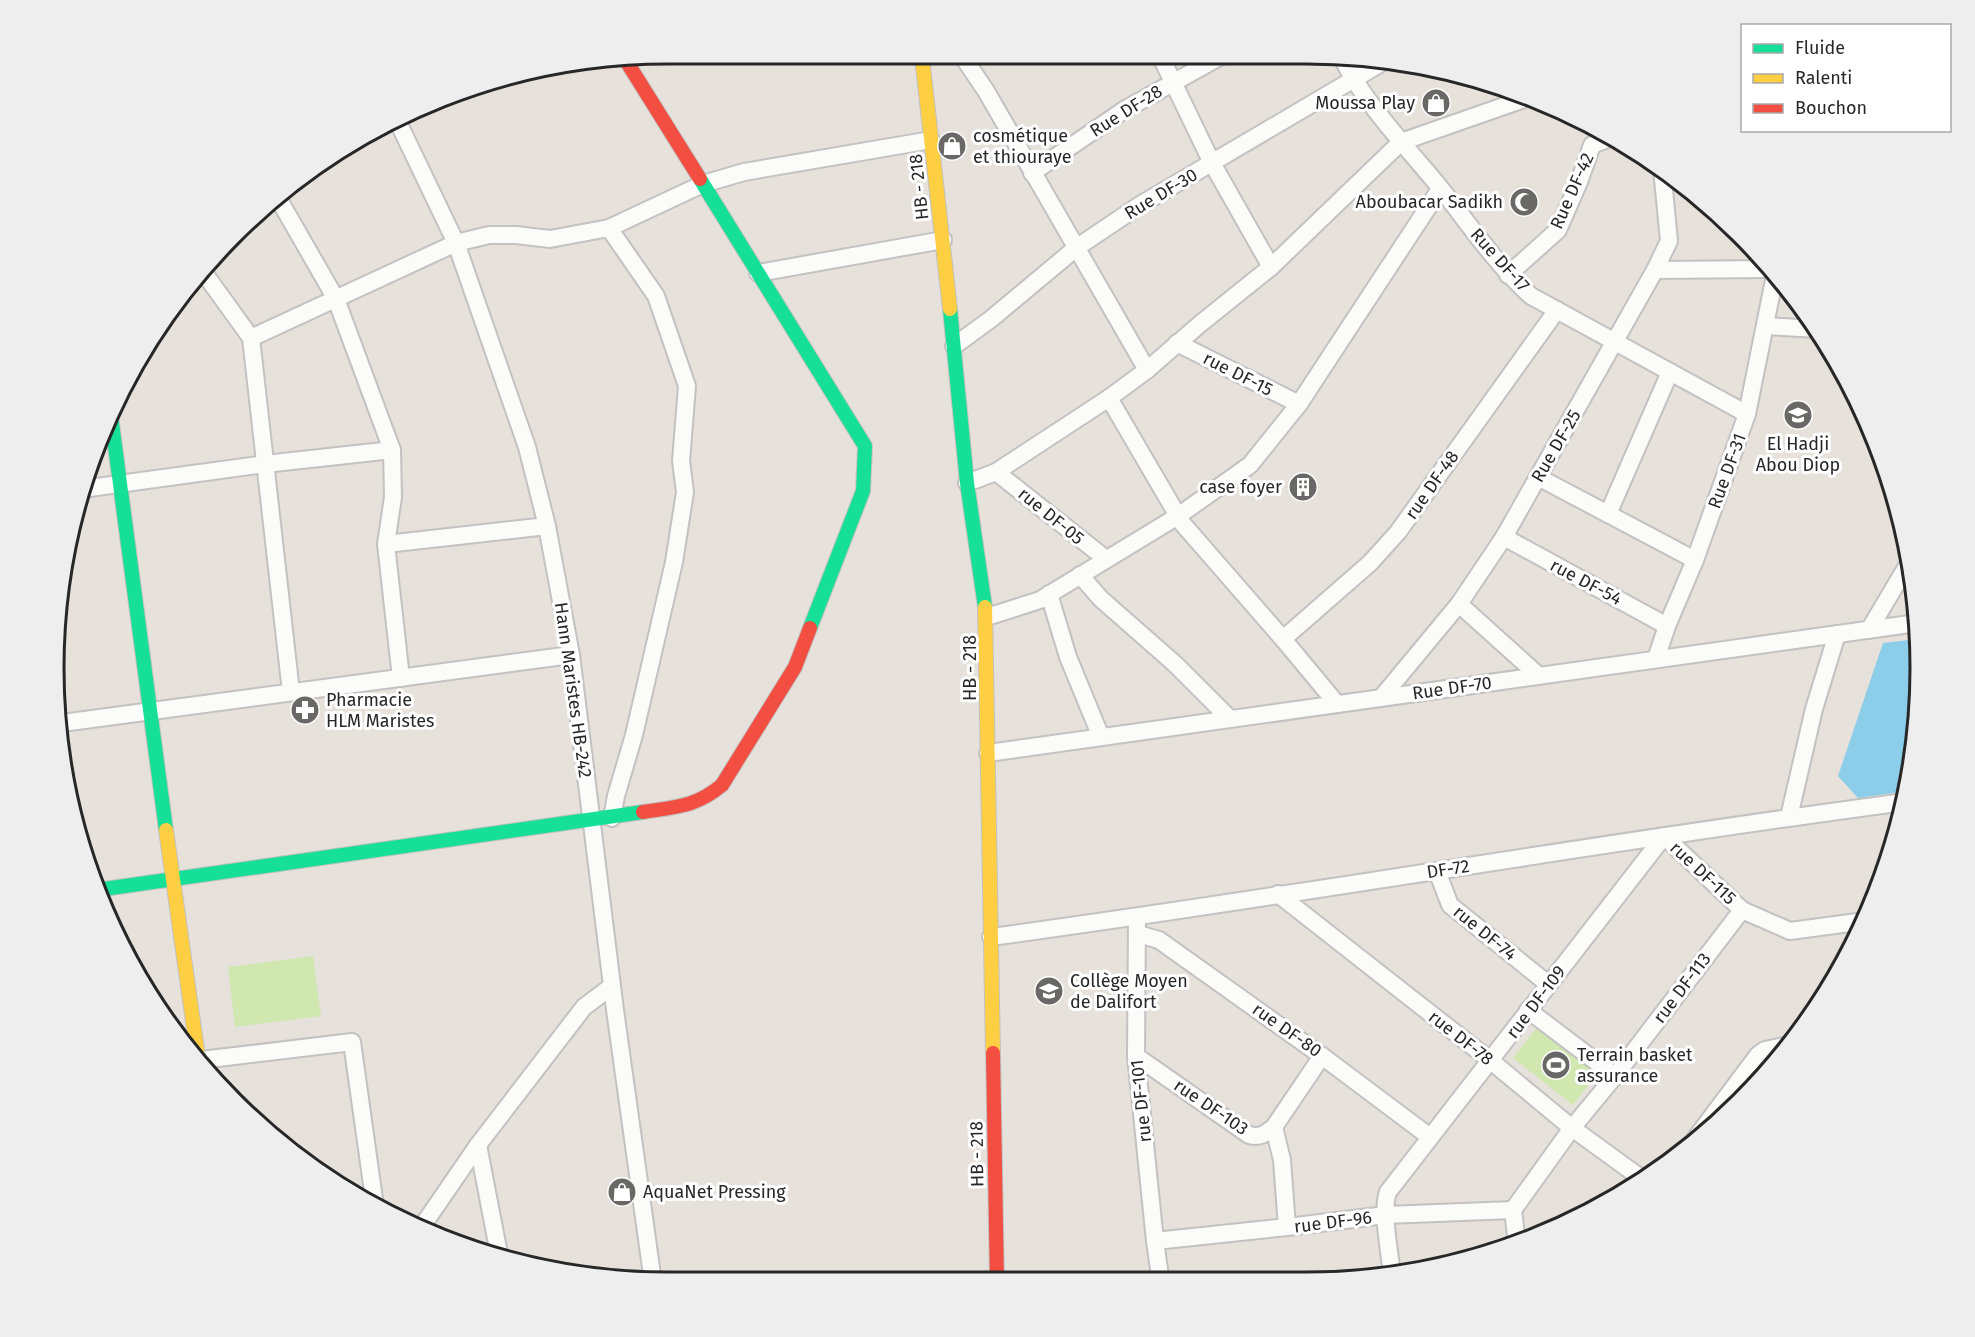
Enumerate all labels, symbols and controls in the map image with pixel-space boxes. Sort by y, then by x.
legend [1741,24,1951,132]
text: Fluide [1795,37,1845,59]
text: Ralenti [1795,67,1852,89]
street label: Rue DF-28 [1086,80,1166,142]
shop icon: Moussa Play [1420,87,1452,119]
place label: Moussa Play [1315,92,1415,114]
text: Bouchon [1795,97,1867,119]
place label: cosmétique et thiouraye [973,125,1072,168]
shop icon: cosmétique et thiouraye [936,130,968,162]
street label: Rue DF-42 [1545,149,1599,233]
street label: HB - 218 [905,153,933,221]
street label: Rue DF-30 [1120,164,1202,224]
mosque icon: Aboubacar Sadikh [1508,186,1540,218]
place label: Aboubacar Sadikh [1356,191,1503,213]
street label: Rue DF-17 [1466,224,1534,296]
street label: rue DF-15 [1200,347,1276,401]
school or university icon: El Hadji Abou Diop [1782,399,1814,431]
street label: Rue DF-25 [1526,406,1586,486]
street label: Rue DF-31 [1703,430,1751,512]
place label: El Hadji Abou Diop [1756,433,1840,476]
street label: rue DF-48 [1400,446,1464,524]
building icon: case foyer [1287,471,1319,503]
place label: case foyer [1199,476,1282,498]
street label: rue DF-05 [1014,483,1088,549]
street label: rue DF-54 [1546,554,1626,610]
street label: Hann Maristes HB-242 [550,601,596,779]
street label: HB - 218 [959,635,981,701]
street label: Rue DF-70 [1411,672,1493,704]
place label: Pharmacie HLM Maristes [326,689,434,732]
pharmacy icon: Pharmacie HLM Maristes [289,694,321,726]
street label: rue DF-115 [1665,837,1741,909]
street label: DF-72 [1425,855,1471,883]
street label: rue DF-74 [1449,901,1521,965]
street label: rue DF-113 [1648,948,1716,1028]
street label: rue DF-109 [1502,961,1570,1043]
place label: Collège Moyen de Dalifort [1070,970,1188,1013]
school or university icon: Collège Moyen de Dalifort [1033,975,1065,1007]
street label: rue DF-80 [1248,998,1326,1062]
street label: rue DF-78 [1424,1006,1498,1070]
place label: Terrain basket assurance [1577,1044,1693,1087]
sports icon: Terrain basket assurance [1540,1049,1572,1081]
street label: rue DF-101 [1126,1058,1156,1144]
street label: rue DF-103 [1170,1074,1252,1140]
street label: HB - 218 [965,1121,989,1187]
shop icon: AquaNet Pressing [606,1176,638,1208]
place label: AquaNet Pressing [643,1181,786,1203]
street label: rue DF-96 [1293,1206,1373,1238]

